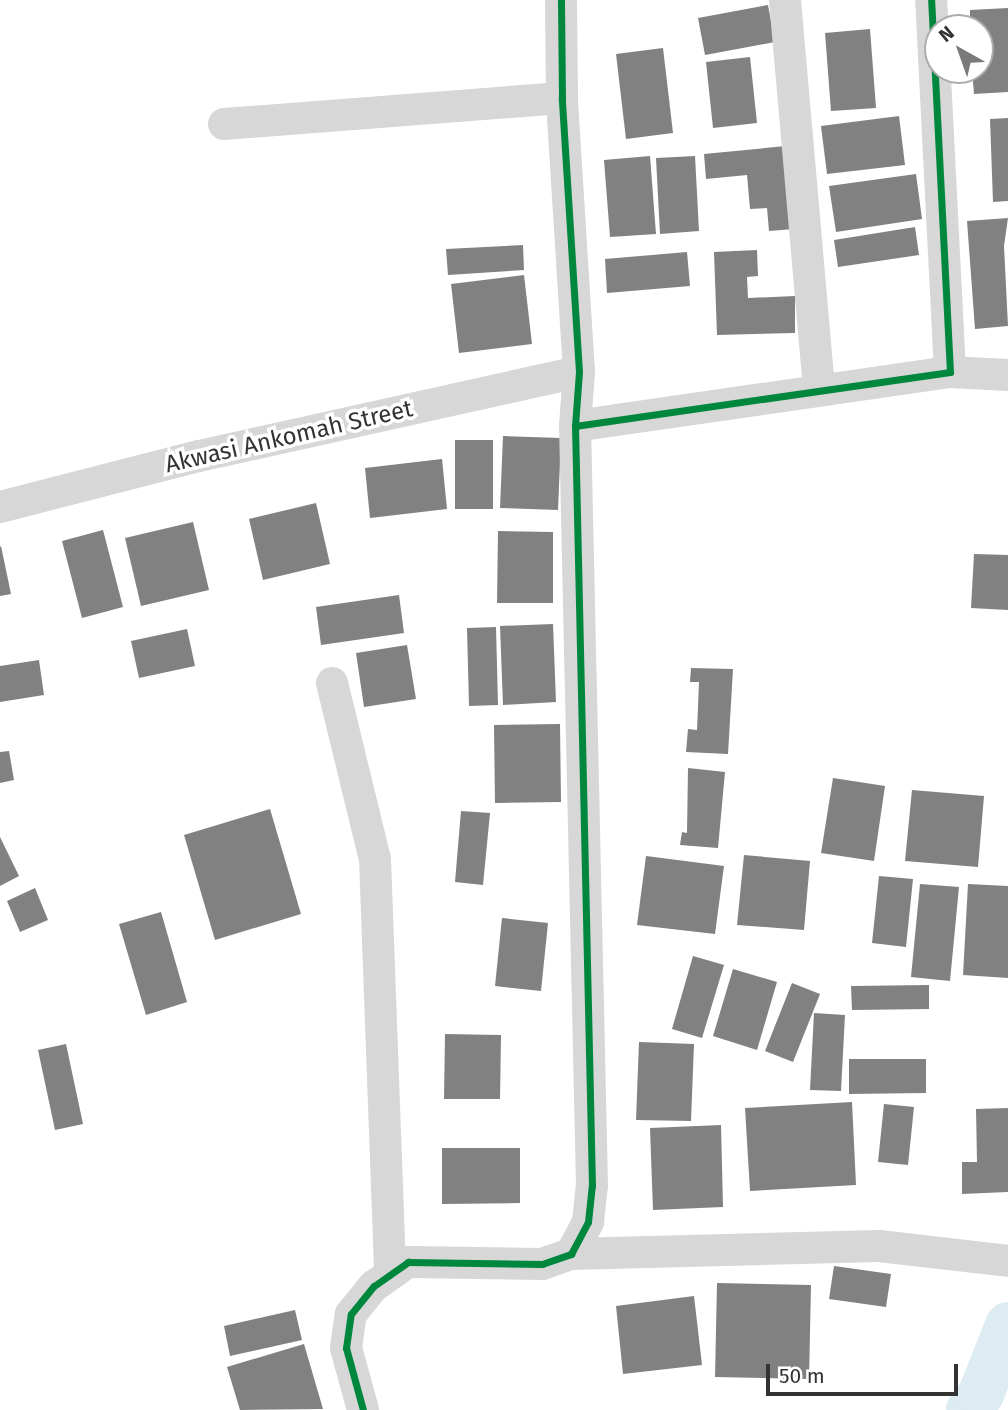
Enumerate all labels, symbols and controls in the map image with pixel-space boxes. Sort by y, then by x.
north arrow [924,14,994,84]
text: N [934,21,959,47]
street label: Akwasi Ankomah Street [162,394,416,480]
scale bar [770,1350,962,1394]
text: 50 m [779,1363,825,1389]

